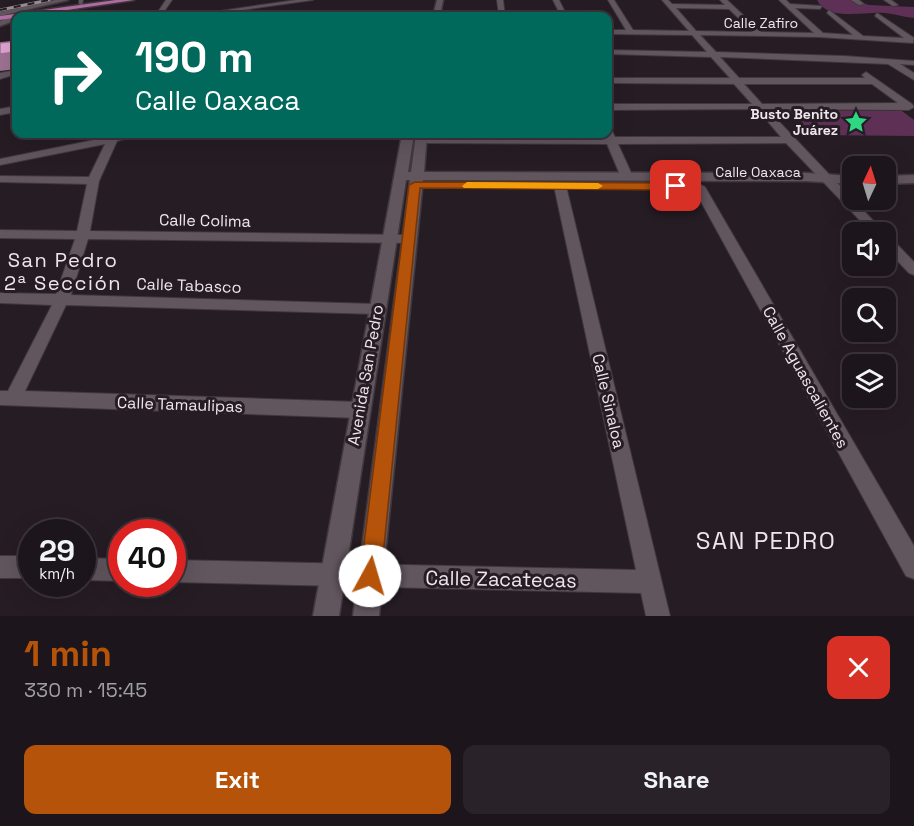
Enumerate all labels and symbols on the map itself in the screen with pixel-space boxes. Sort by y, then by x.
street label: Calle Zafiro [724,14,798,32]
place label: Busto Benito Juárez [750,105,838,139]
place icon: Busto Benito Juárez [843,109,869,135]
north arrow [842,156,896,210]
pin [650,160,701,211]
street label: Calle Oaxaca [715,163,801,181]
street label: Calle Colima [159,209,251,232]
district label: San Pedro 2ª Sección [4,247,122,296]
street label: Calle Tabasco [136,273,242,298]
street label: Avenida San Pedro [343,303,388,447]
street label: Calle Aguascalientes [758,303,853,452]
street label: Calle Sinaloa [587,352,630,451]
street label: Calle Tamaulipas [117,392,243,417]
speed limit sign: 40 [108,519,186,597]
district label: SAN PEDRO [696,525,836,556]
position arrow [338,544,402,608]
street label: Calle Zacatecas [425,565,577,593]

